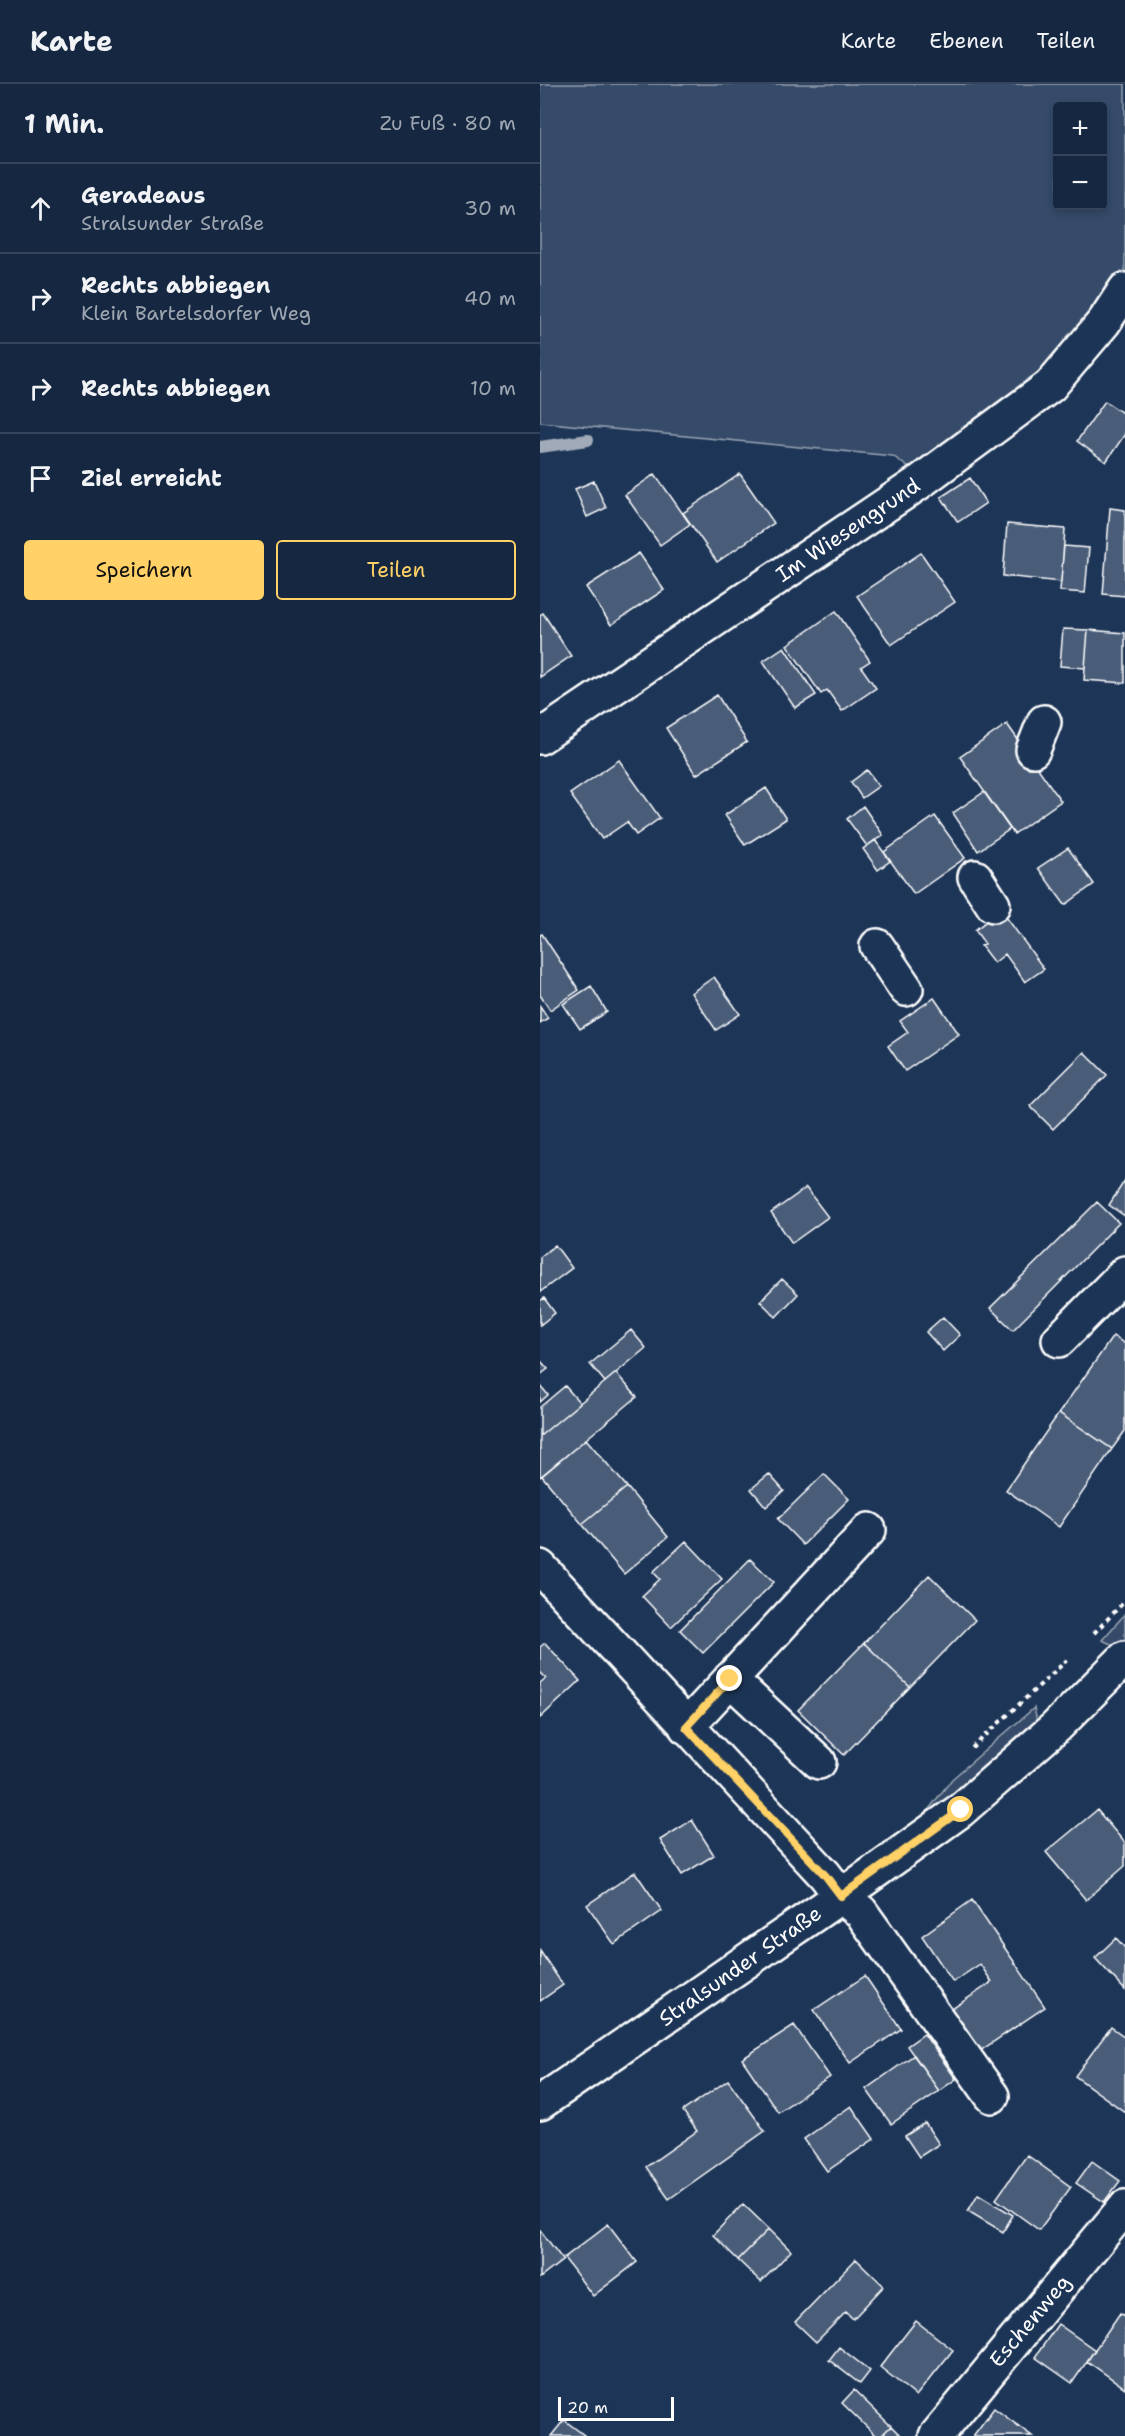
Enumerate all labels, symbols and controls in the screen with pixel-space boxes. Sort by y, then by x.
text: Karte [30,22,113,60]
text: Karte [841,27,896,55]
text: Ebenen [929,27,1004,55]
text: Teilen [1037,27,1095,55]
map controls [1053,102,1107,210]
button: + [1053,102,1107,156]
text: 1 Min. [24,106,104,141]
text: Zu Fuß · 80 m [380,110,516,136]
button: − [1053,156,1107,210]
text: Geradeaus [81,181,205,210]
icon: ahead [24,192,57,225]
text: 30 m [464,195,516,221]
text: Stralsunder Straße [81,210,264,236]
text: Rechts abbiegen [81,271,270,300]
icon: right [24,282,57,315]
text: 40 m [464,285,516,311]
text: Klein Bartelsdorfer Weg [81,300,311,326]
icon: right [24,372,57,405]
text: Rechts abbiegen [81,374,270,403]
text: 10 m [470,375,516,401]
icon: arrive [24,462,57,495]
text: Ziel erreicht [81,464,222,493]
street label: Im Wiesengrund [771,471,925,589]
button: Speichern [24,540,264,600]
button: Teilen [276,540,516,600]
route end [716,1665,742,1691]
route start [947,1796,973,1822]
street label: Stralsunder Straße [653,1899,827,2033]
street label: Eschenweg [983,2269,1077,2373]
scale bar [558,2394,674,2422]
text: 20 m [567,2397,608,2418]

